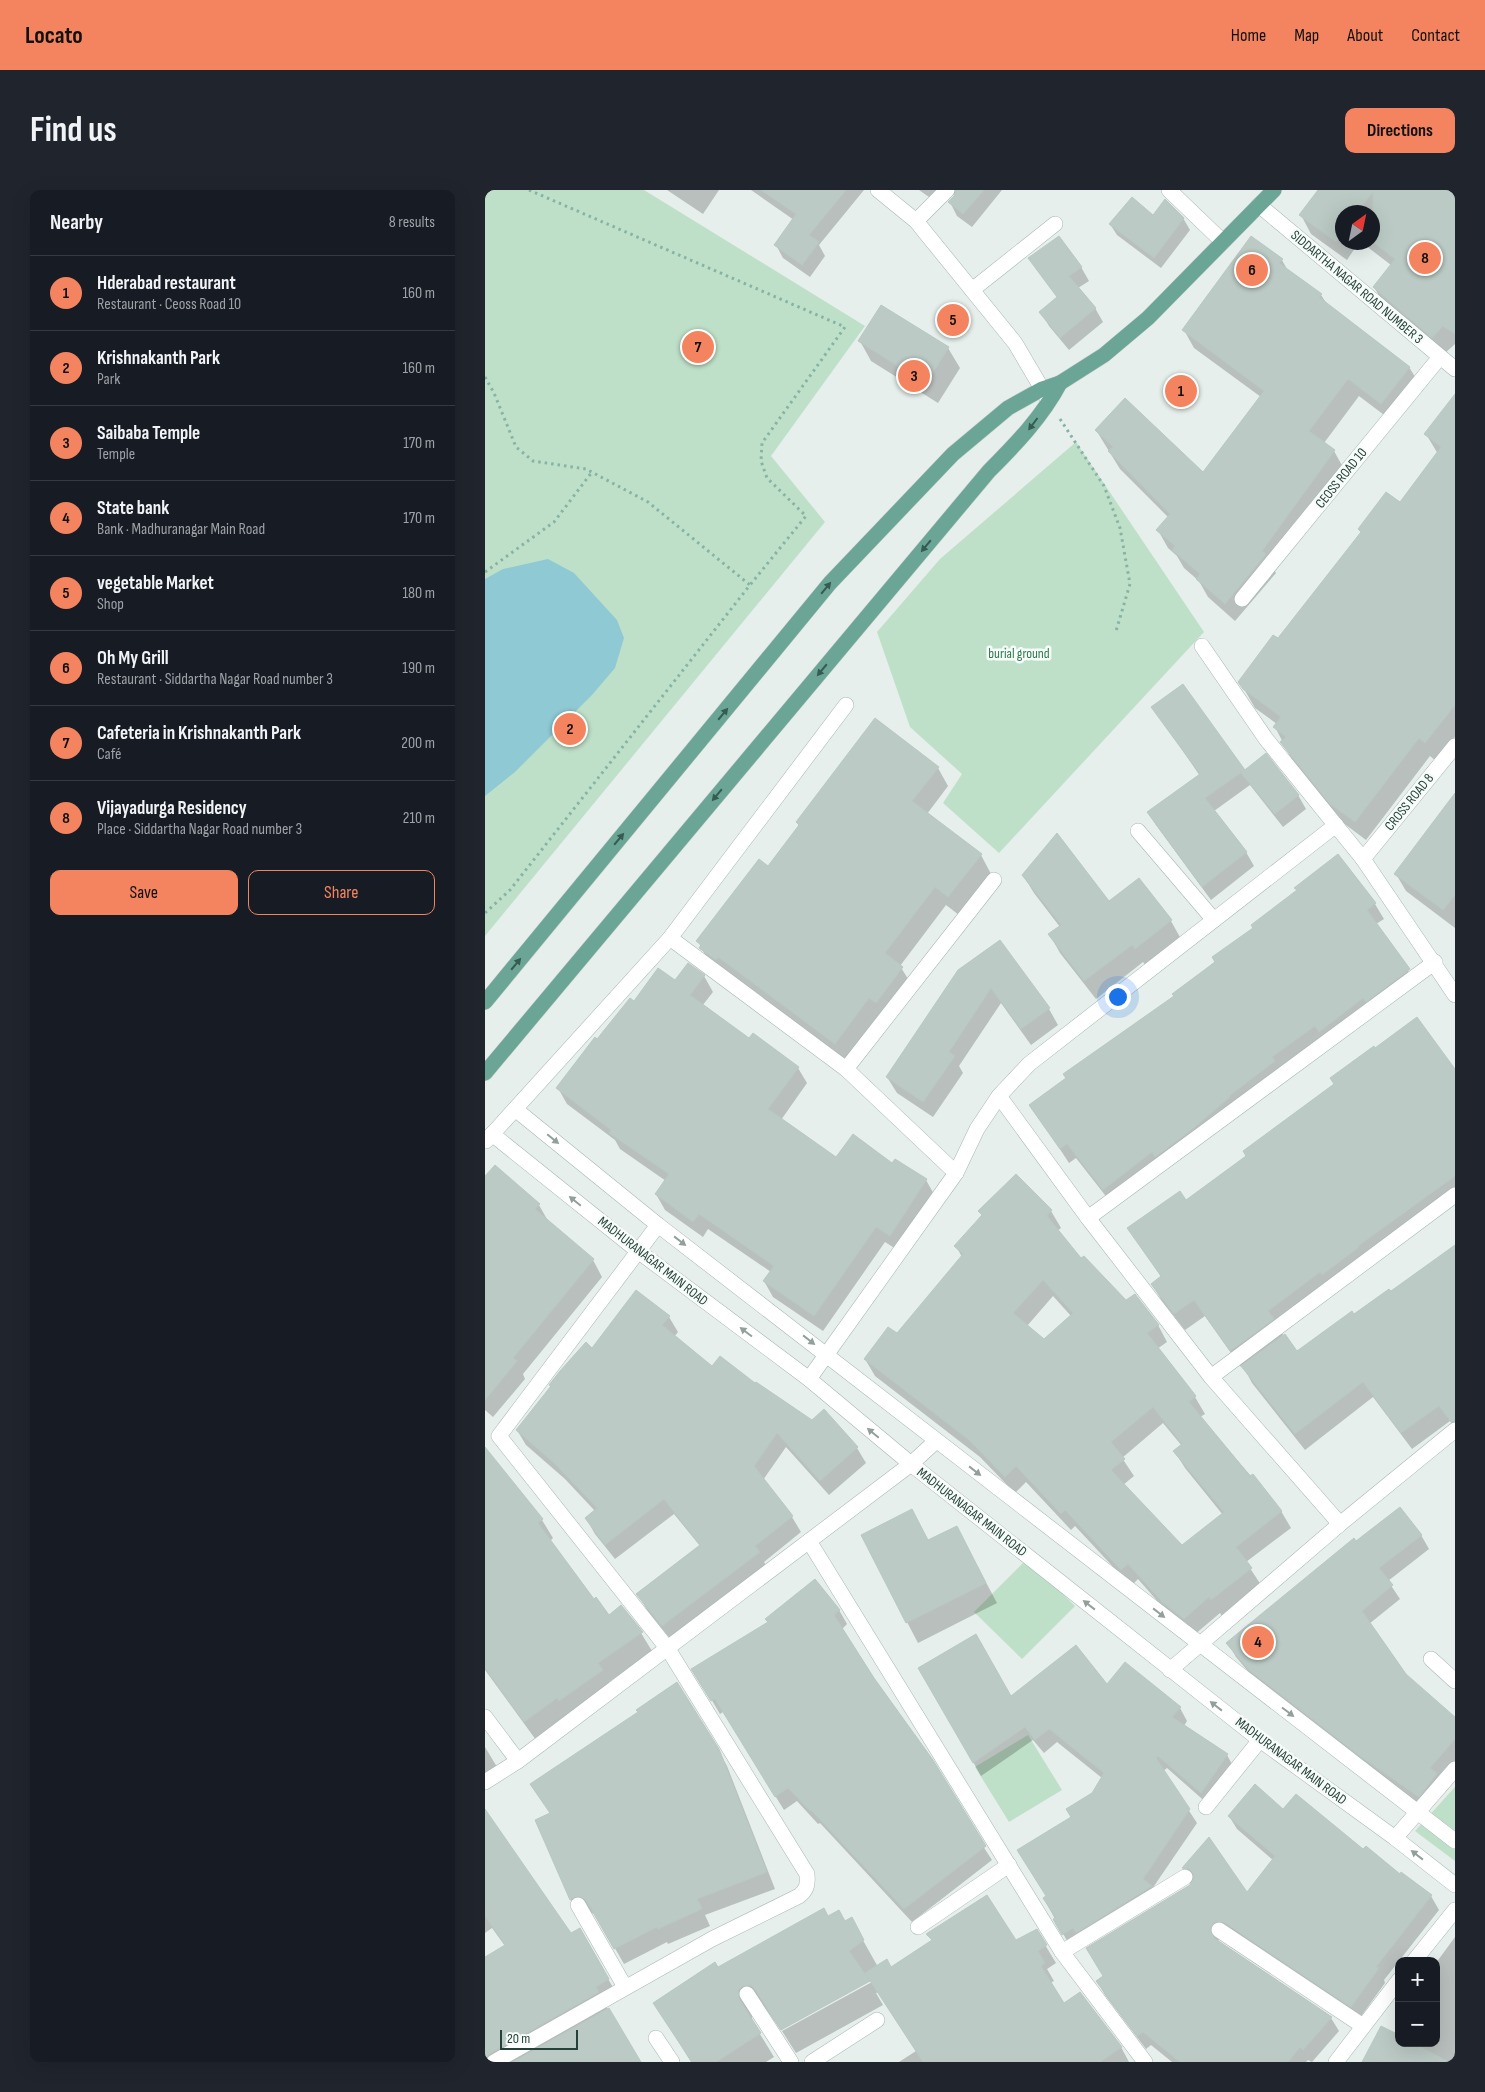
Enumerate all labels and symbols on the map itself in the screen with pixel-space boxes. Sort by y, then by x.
north arrow [1335,205,1380,250]
street label: SIDDARTHA NAGAR ROAD NUMBER 3 [1287,227,1427,347]
pin: 8 [1409,239,1441,277]
pin: 6 [1236,251,1268,289]
pin: 5 [937,301,969,339]
pin: 7 [682,328,714,366]
pin: 3 [898,357,930,395]
pin: 1 [1165,372,1197,410]
one-way arrow [1028,417,1039,430]
street label: CEOSS ROAD 10 [1312,444,1370,512]
one-way arrow [921,540,932,552]
one-way arrow [821,582,832,595]
park label: burial ground [988,645,1050,662]
one-way arrow [816,664,827,677]
one-way arrow [717,707,728,720]
pin: 2 [554,710,586,748]
street label: CROSS ROAD 8 [1381,770,1437,834]
one-way arrow [712,788,723,801]
one-way arrow [614,833,625,846]
one-way arrow [510,959,522,971]
your location [1105,984,1131,1010]
one-way arrow [546,1134,559,1145]
one-way arrow [569,1196,582,1206]
street label: MADHURANAGAR MAIN ROAD [595,1213,711,1309]
one-way arrow [673,1236,687,1246]
one-way arrow [739,1327,753,1337]
one-way arrow [802,1335,815,1345]
one-way arrow [867,1427,880,1438]
street label: MADHURANAGAR MAIN ROAD [914,1464,1030,1560]
one-way arrow [968,1466,982,1476]
one-way arrow [1082,1600,1096,1610]
one-way arrow [1152,1608,1165,1619]
pin: 4 [1242,1623,1274,1661]
one-way arrow [1210,1700,1223,1711]
one-way arrow [1281,1707,1294,1718]
street label: MADHURANAGAR MAIN ROAD [1232,1714,1350,1808]
one-way arrow [1411,1850,1424,1861]
scale bar [500,2027,577,2050]

